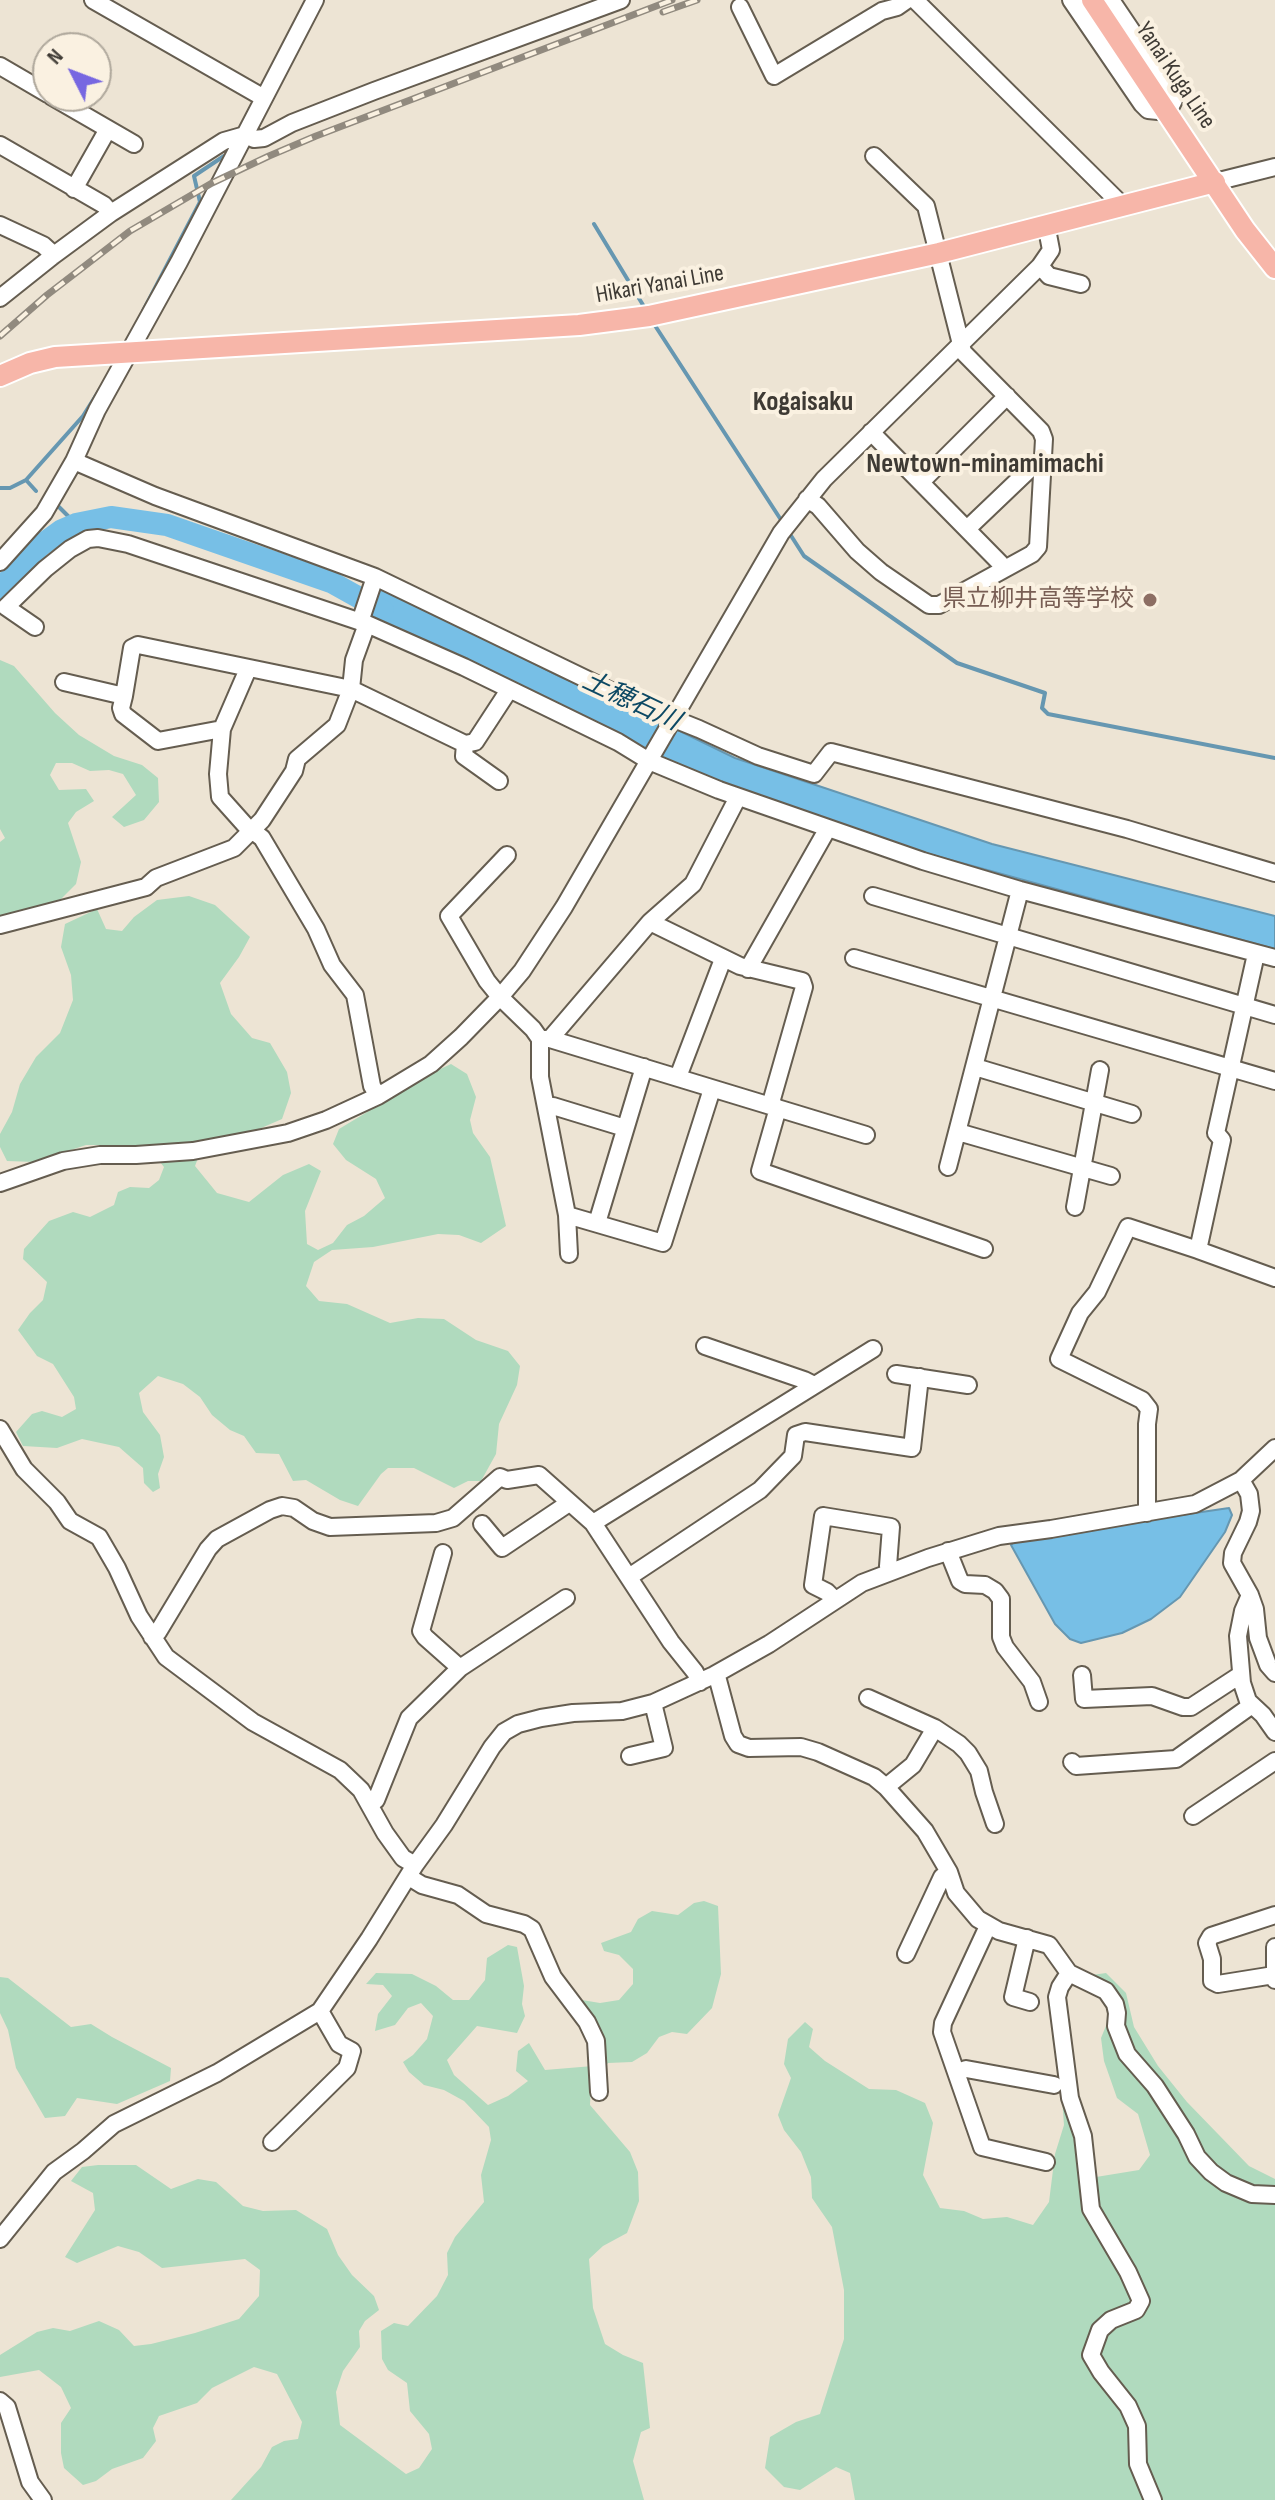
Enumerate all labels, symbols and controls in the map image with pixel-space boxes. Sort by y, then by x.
street label: Yanai Kuga Line [1129,17,1221,135]
north arrow [32,32,112,112]
text: N [41,44,69,70]
street label: Hikari Yanai Line [594,260,726,310]
district label: Kogaisaku [753,386,853,420]
district label: Newtown-minamimachi [866,448,1104,482]
place label: 県立柳井高等学校 [942,586,1134,614]
marker: 県立柳井高等学校 [1141,591,1159,609]
water label: 土穂石川 [577,666,685,738]

